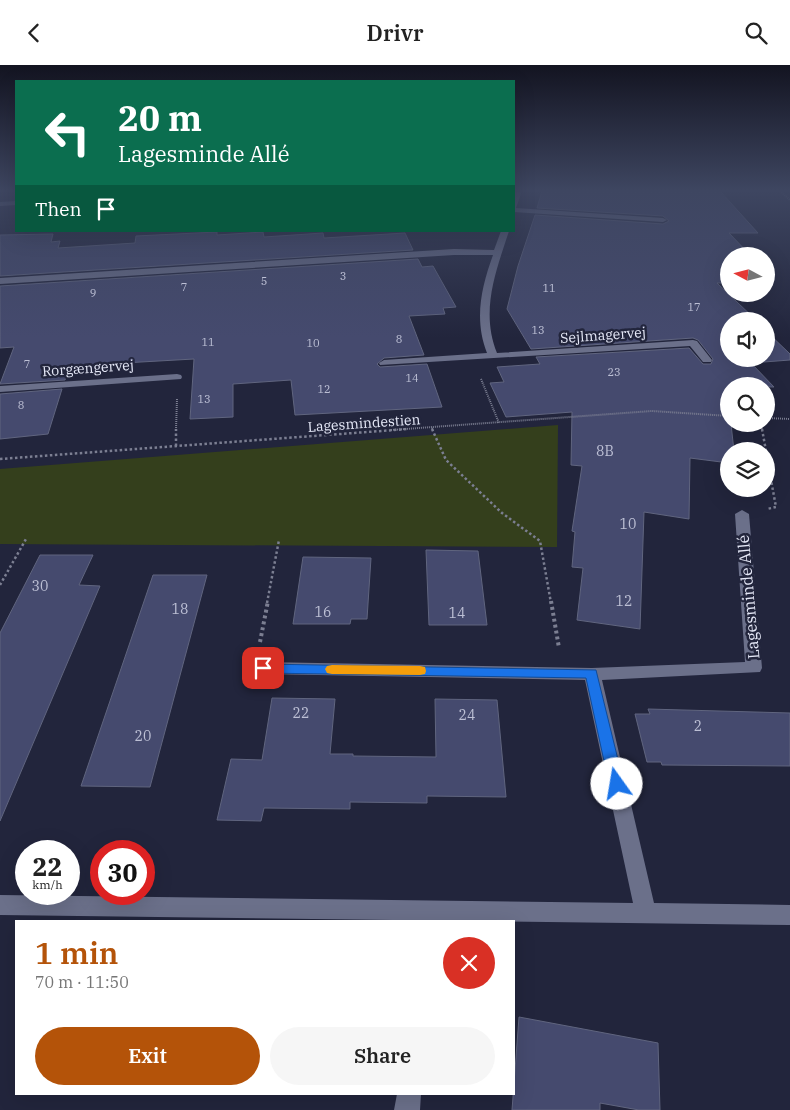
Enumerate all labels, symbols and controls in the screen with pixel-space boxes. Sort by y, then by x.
text: Drivr [367,18,423,47]
icon: back [20,19,48,47]
icon: search [742,19,770,47]
text: 20 m [118,95,202,141]
icon: left [35,100,100,165]
text: Lagesminde Allé [118,139,289,168]
icon: arrive [92,195,120,223]
text: Then [35,197,82,221]
north arrow [720,247,775,303]
map controls [720,247,775,497]
house number: 3 [340,269,346,283]
house number: 5 [261,274,267,288]
house number: 7 [181,280,187,294]
house number: 11 [542,281,556,295]
house number: 9 [90,286,96,300]
house number: 17 [687,300,701,314]
button: sound [720,312,775,367]
house number: 13 [531,323,545,337]
street label: Sejlmagervej [560,323,646,347]
house number: 8 [396,332,402,346]
house number: 11 [201,335,215,349]
house number: 10 [306,336,320,350]
street label: Rorgængervej [41,356,135,380]
house number: 7 [24,357,30,371]
house number: 23 [607,365,621,379]
house number: 14 [405,371,419,385]
button: search [720,377,775,432]
house number: 12 [317,382,331,396]
house number: 13 [197,392,211,406]
house number: 8 [18,398,24,412]
street label: Lagesmindestien [307,410,421,436]
house number: 8B [596,442,614,460]
button: layers [720,442,775,497]
house number: 10 [620,515,636,533]
street label: Lagesminde Allé [733,534,763,660]
house number: 30 [32,577,48,595]
house number: 12 [616,592,632,610]
house number: 18 [172,600,188,618]
house number: 16 [315,603,331,621]
house number: 14 [449,604,465,622]
pin [242,647,284,689]
icon: arrive [249,654,277,682]
house number: 22 [293,704,309,722]
house number: 24 [459,706,475,724]
house number: 2 [694,717,702,735]
house number: 20 [135,727,151,745]
position arrow [590,757,642,809]
speed limit sign: 30 [90,840,155,905]
text: 22 [32,850,63,883]
text: km/h [32,877,63,892]
text: 1 min [35,933,118,972]
button: close [443,937,495,989]
text: 70 m · 11:50 [35,972,129,992]
button: Exit [35,1027,260,1085]
button: Share [270,1027,495,1085]

